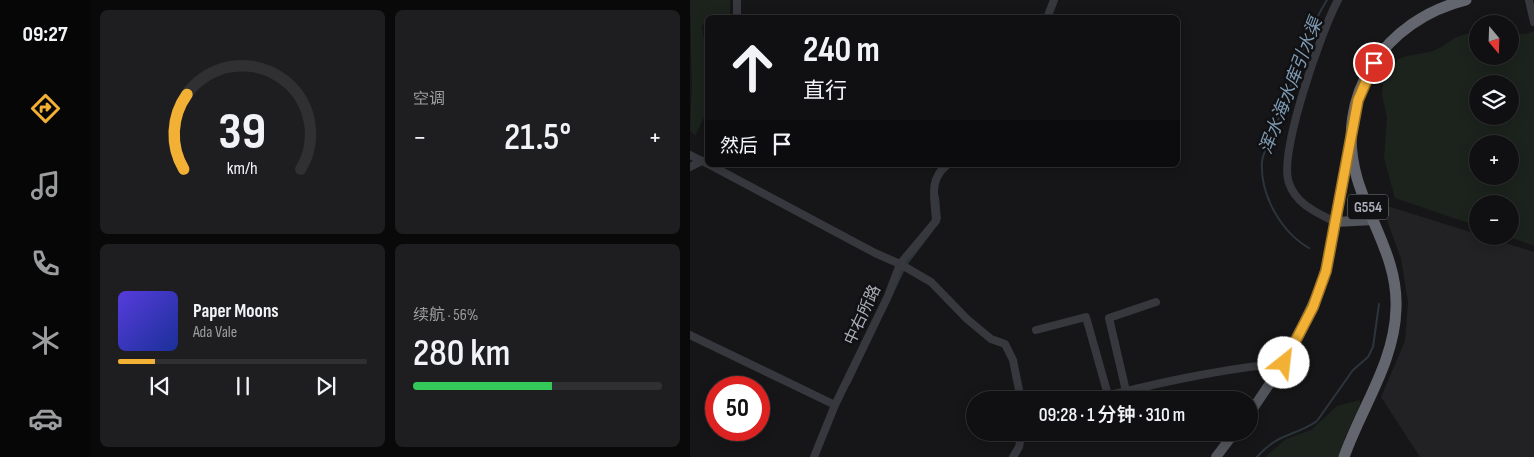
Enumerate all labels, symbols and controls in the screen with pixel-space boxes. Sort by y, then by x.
water label: 浑水海水库引水渠 [1255,12,1328,157]
north arrow [1469,15,1519,65]
map controls [1469,15,1519,245]
text: 09:27 [22,21,68,48]
text: 240 m [803,29,880,72]
icon: ahead [720,35,785,100]
pin [1353,42,1395,84]
icon: arrive [1360,49,1388,77]
button: layers [1469,75,1519,125]
text: 直行 [803,78,847,105]
text: 空调 [413,90,445,109]
icon: directions [28,91,63,126]
text: 39 [219,101,266,164]
text: 21.5° [504,115,571,160]
text: − [413,121,427,154]
text: + [648,121,662,154]
icon: arrive [768,130,796,158]
text: 然后 [720,135,758,158]
button: + [1469,135,1519,185]
text: km/h [227,158,258,179]
icon: music [28,168,63,203]
road number: G554 [1348,194,1388,220]
button: − [1469,195,1519,245]
icon: phone [28,246,63,281]
street label: 中右所路 [841,282,885,348]
text: Paper Moons [193,300,279,323]
text: 续航 · 56% [413,306,478,325]
icon: climate [28,323,63,358]
text: Ada Vale [193,323,237,342]
text: 280 km [413,331,510,376]
position arrow [1257,336,1309,388]
icon: previous [146,372,174,400]
icon: pause [229,372,257,400]
icon: next [312,372,340,400]
speed limit sign: 50 [705,376,770,441]
icon: car [28,401,63,436]
text: 09:28 · 1 分钟 · 310 m [1039,404,1185,427]

